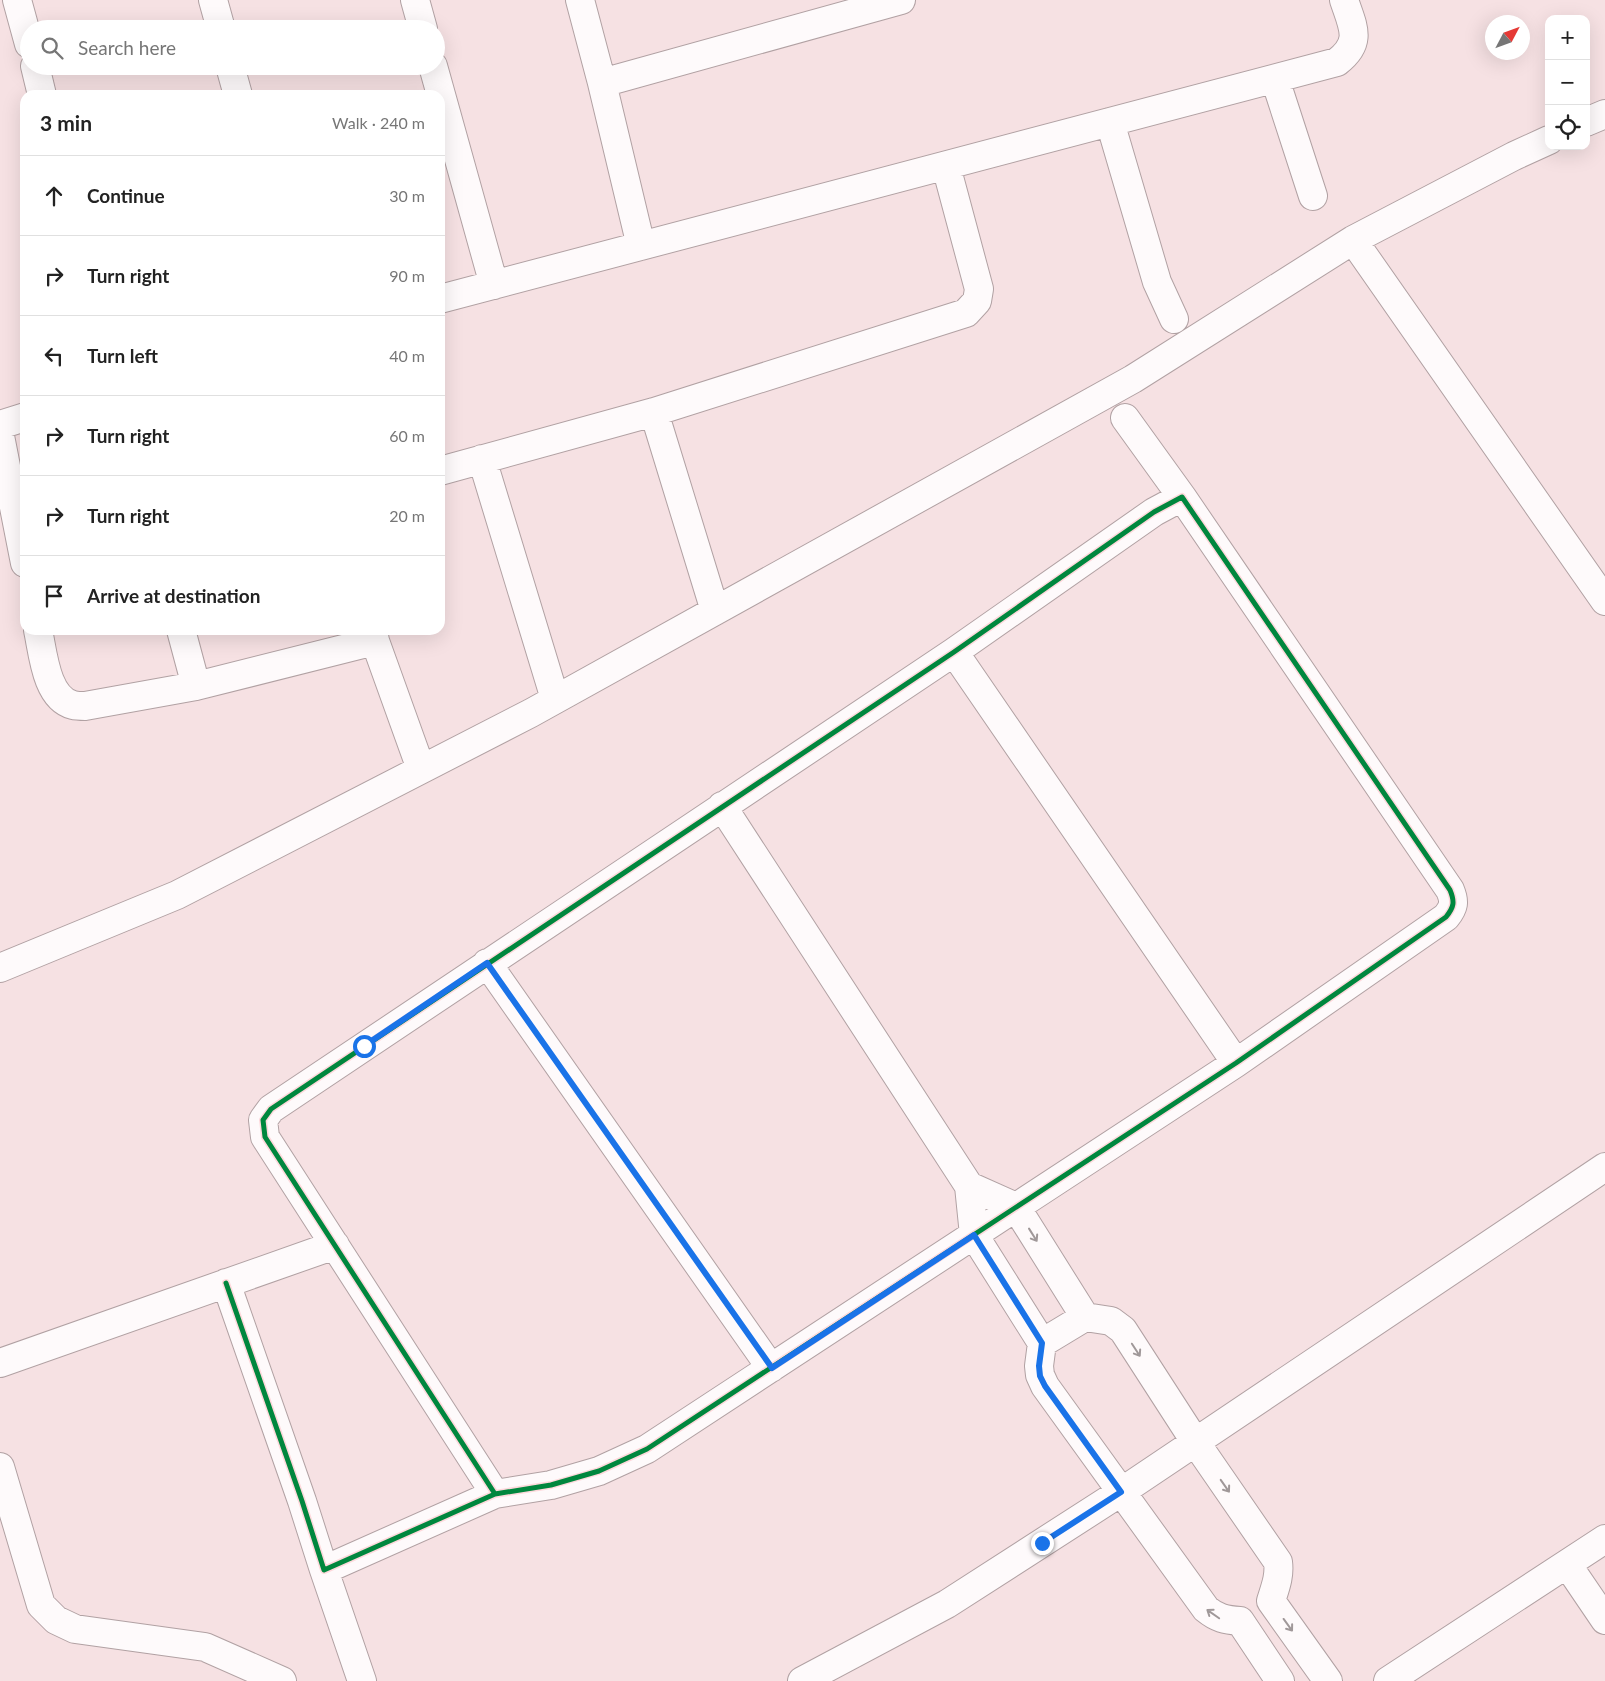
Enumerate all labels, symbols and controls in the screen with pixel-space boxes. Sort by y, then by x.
north arrow [1485,15,1530,60]
map controls [1545,15,1590,150]
button: + [1545,15,1590,60]
search box [20,20,445,75]
icon: search [38,34,66,62]
text: Search here [78,36,176,59]
button: − [1545,60,1590,105]
button: locate [1545,105,1590,150]
text: 3 min [40,110,92,135]
text: Walk · 240 m [332,113,425,132]
icon: ahead [40,182,68,210]
text: Continue [87,184,165,207]
text: 30 m [389,186,425,205]
icon: right [40,262,68,290]
text: Turn right [87,264,169,287]
text: 90 m [389,266,425,285]
icon: left [40,342,68,370]
text: Turn left [87,344,158,367]
text: 40 m [389,346,425,365]
icon: right [40,422,68,450]
text: Turn right [87,424,169,447]
text: 60 m [389,426,425,445]
icon: right [40,502,68,530]
text: Turn right [87,504,169,527]
text: 20 m [389,506,425,525]
icon: arrive [40,582,68,610]
text: Arrive at destination [87,584,260,607]
route start [353,1035,376,1058]
one-way arrow [1028,1227,1038,1241]
one-way arrow [1131,1343,1141,1357]
one-way arrow [1220,1478,1230,1492]
route end [1031,1532,1054,1555]
one-way arrow [1206,1609,1220,1619]
one-way arrow [1283,1618,1293,1632]

